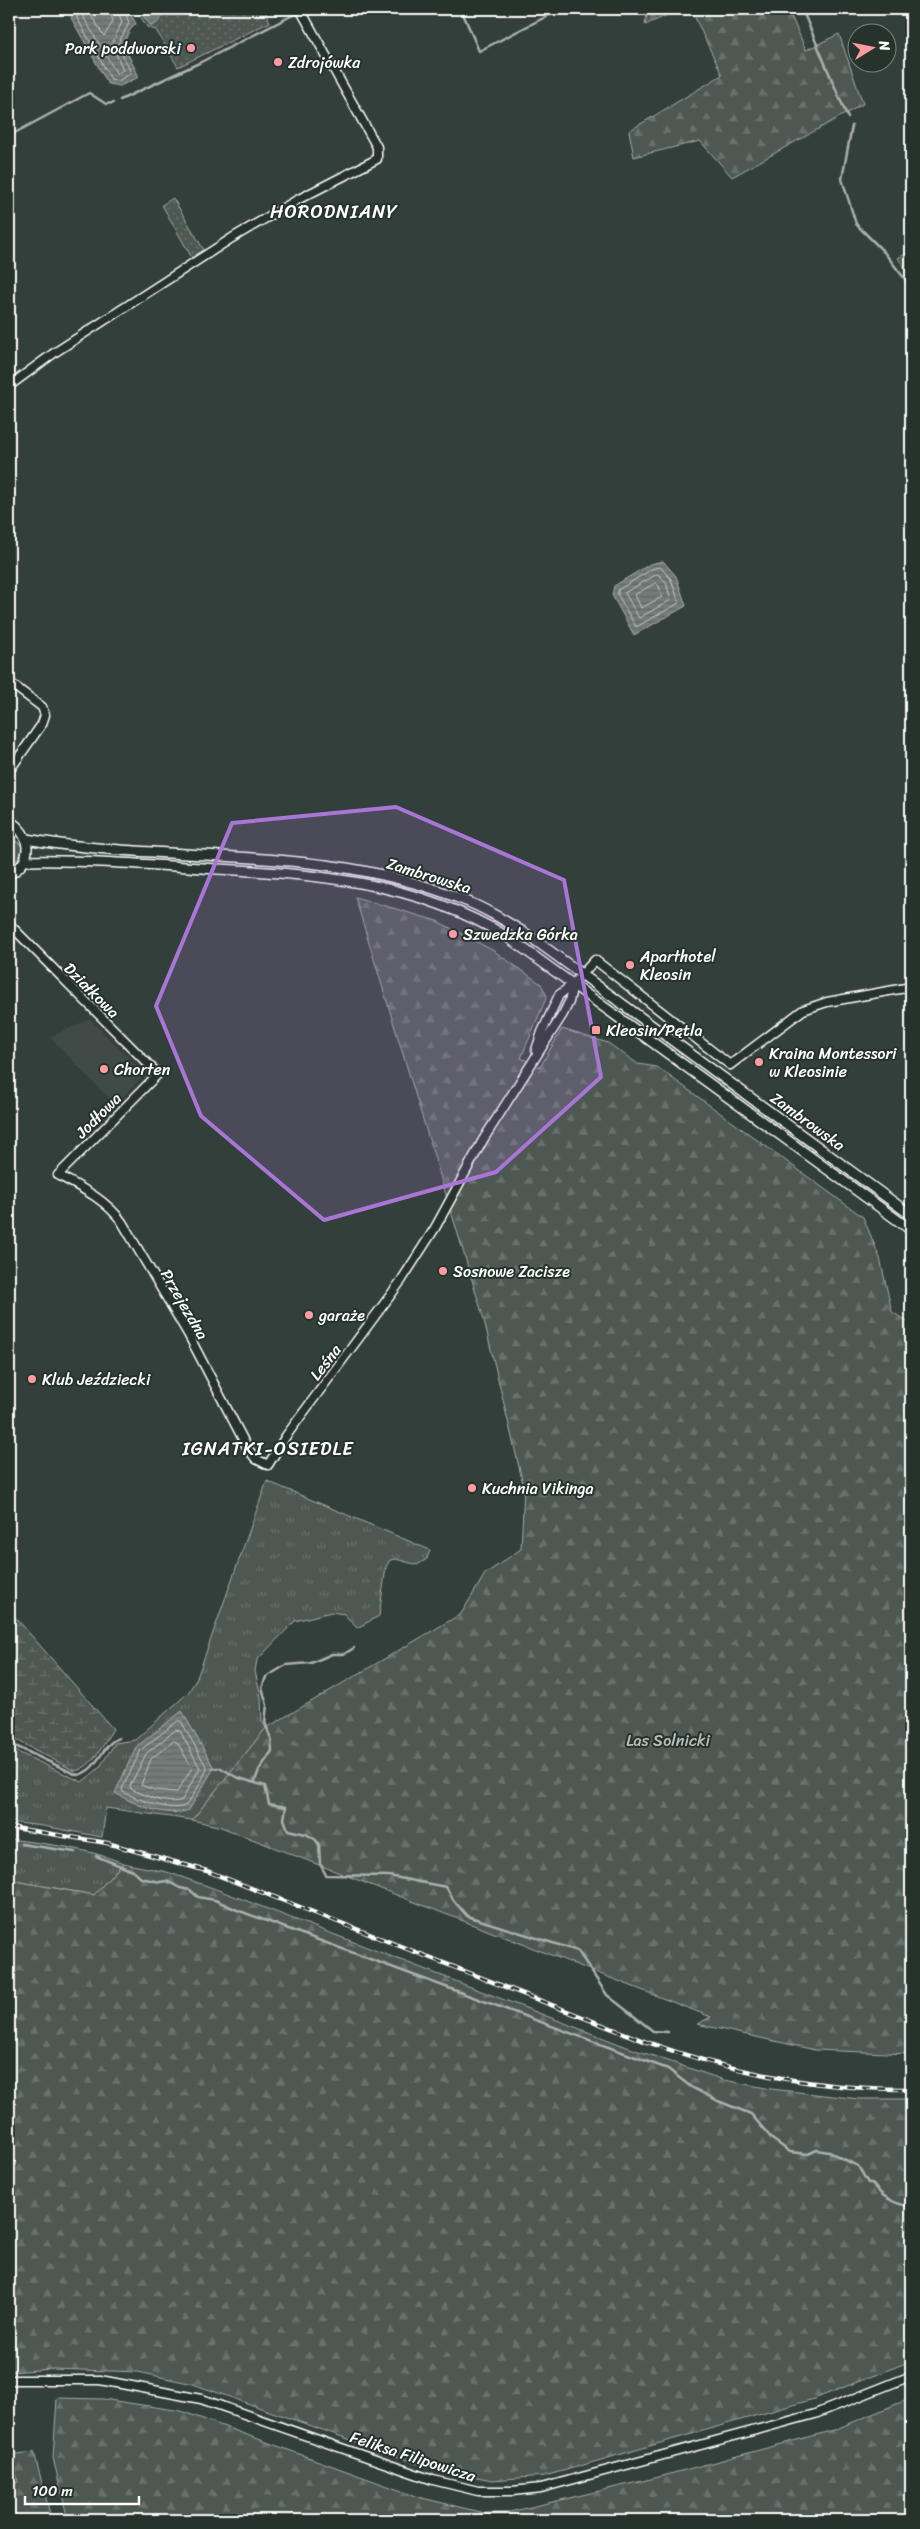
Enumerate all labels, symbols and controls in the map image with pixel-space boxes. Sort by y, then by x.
north arrow [848,22,898,72]
place label: Park poddworski [65,34,182,63]
text: N [871,38,898,53]
marker: Park poddworski [185,42,197,54]
place label: Zdrojówka [288,48,361,77]
marker: Zdrojówka [272,56,284,68]
district label: HORODNIANY [270,195,398,228]
street label: Zambrowska [383,849,475,902]
place label: Szwedzka Górka [463,920,578,949]
marker: Szwedzka Górka [447,928,459,940]
place label: Aparthotel Kleosin [639,942,716,989]
street label: Działkowa [57,955,127,1025]
marker: Aparthotel Kleosin [624,959,636,971]
place label: Kleosin/Pętla [606,1016,703,1045]
marker: Kleosin/Pętla [590,1024,602,1036]
place label: Kraina Montessori w Kleosinie [769,1039,897,1086]
place label: Chorten [114,1055,171,1084]
marker: Kraina Montessori w Kleosinie [753,1056,765,1068]
marker: Chorten [98,1063,110,1075]
street label: Zambrowska [764,1084,852,1159]
street label: Jodłowa [67,1085,129,1146]
place label: Sosnowe Zacisze [453,1257,570,1286]
street label: Przejezdna [153,1263,217,1345]
marker: Sosnowe Zacisze [437,1265,449,1277]
place label: garaże [317,1301,365,1330]
marker: garaże [303,1309,315,1321]
street label: Leśna [302,1337,349,1387]
place label: Klub Jeździecki [42,1365,151,1394]
marker: Klub Jeździecki [26,1373,38,1385]
district label: IGNATKI-OSIEDLE [181,1432,354,1465]
place label: Kuchnia Vikinga [482,1474,594,1503]
marker: Kuchnia Vikinga [466,1482,478,1494]
park label: Las Solnicki [626,1726,710,1755]
street label: Feliksa Filipowicza [346,2422,480,2491]
scale bar [25,2474,139,2506]
text: 100 m [32,2478,73,2504]

